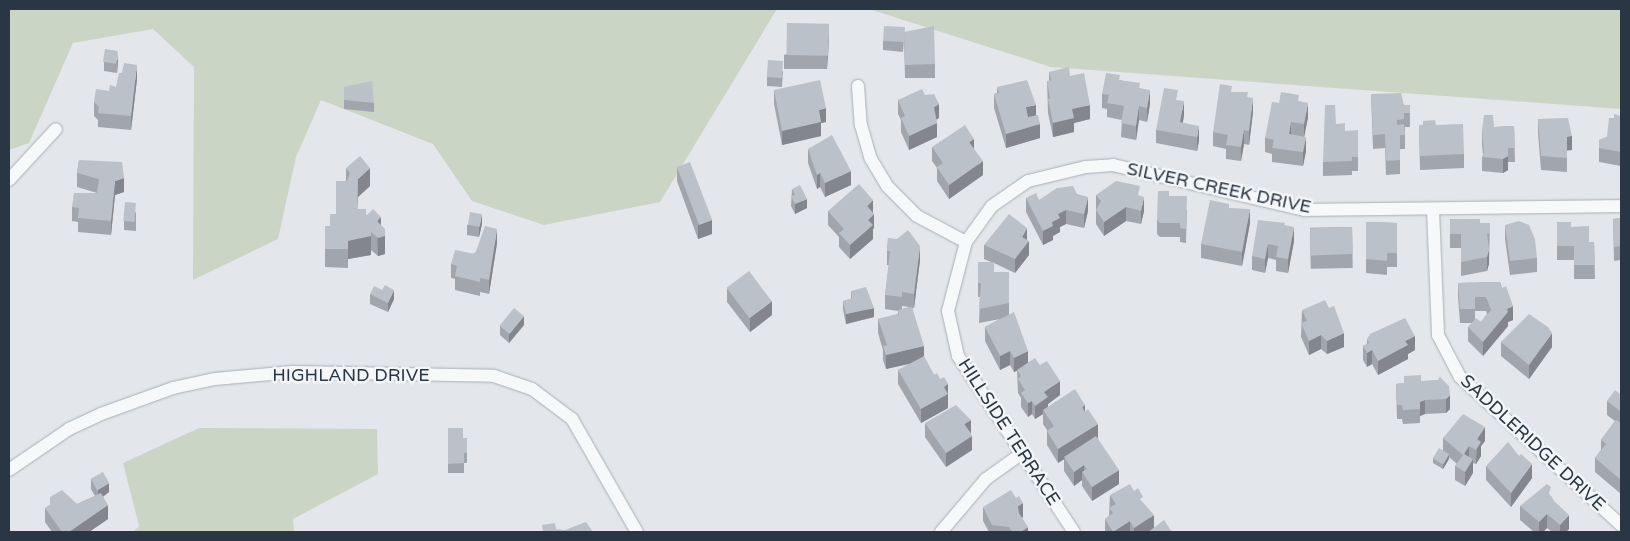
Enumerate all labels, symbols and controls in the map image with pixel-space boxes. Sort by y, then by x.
street label: SILVER CREEK DRIVE [1125,158,1313,218]
street label: HILLSIDE TERRACE [953,355,1065,509]
street label: HIGHLAND DRIVE [272,364,430,386]
street label: SADDLERIDGE DRIVE [1456,370,1610,516]

